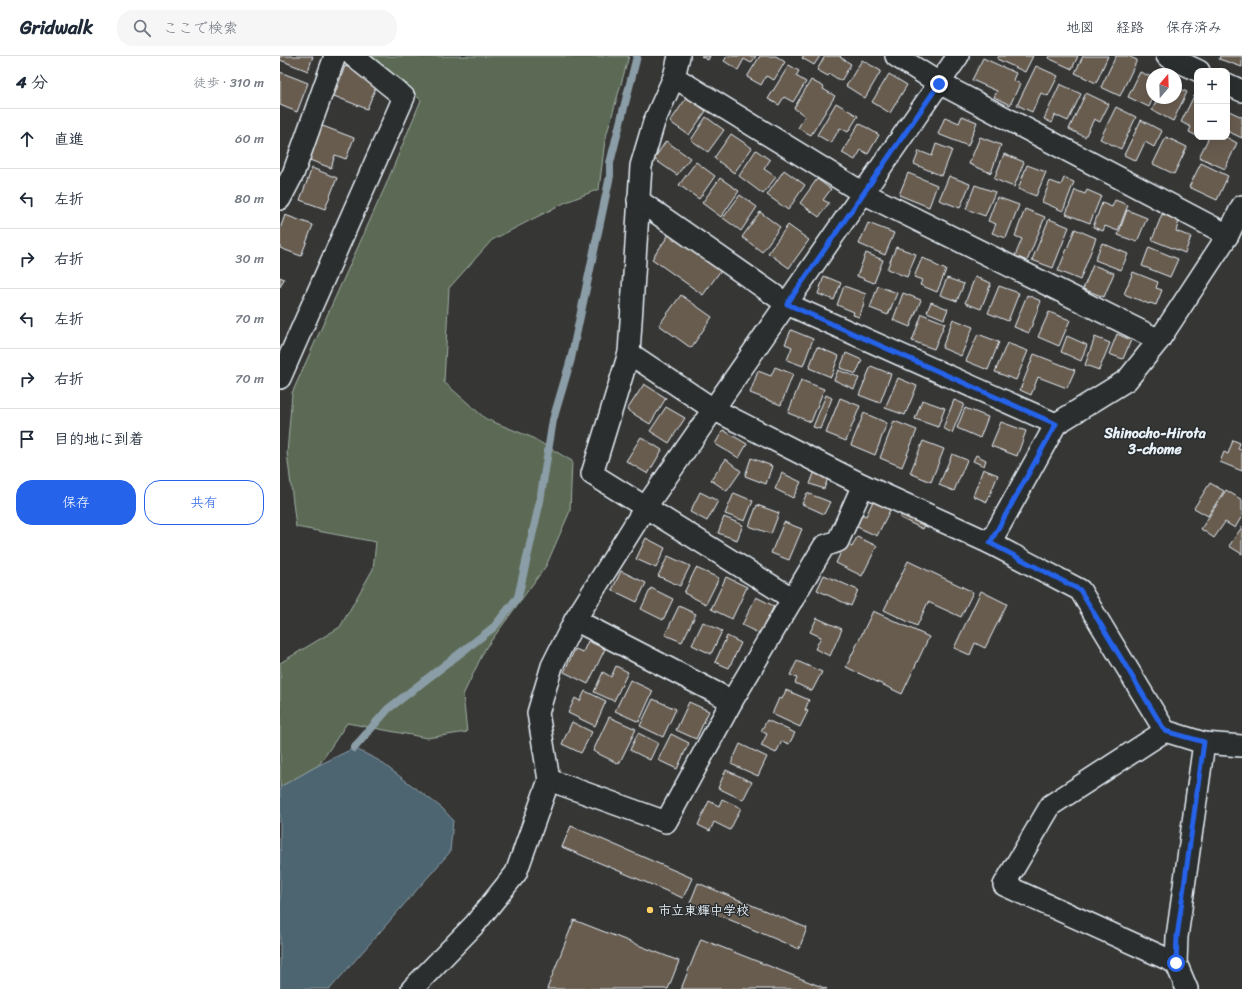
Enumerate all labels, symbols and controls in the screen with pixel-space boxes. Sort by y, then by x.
search box [117,10,397,46]
text: Gridwalk [20,11,93,44]
text: ここで検索 [163,15,238,41]
text: 地図 [1066,15,1094,40]
text: 経路 [1116,15,1144,40]
text: 保存済み [1166,15,1222,40]
icon: search [131,17,153,39]
text: 4 分 [16,67,48,97]
north arrow [1146,68,1182,104]
map controls [1194,68,1230,140]
button: + [1194,68,1230,104]
text: 徒歩 · 310 m [193,71,264,94]
route end [930,75,948,93]
button: − [1194,104,1230,140]
text: 直進 [54,126,84,152]
text: 60 m [235,127,264,150]
icon: ahead [16,128,38,150]
text: 左折 [54,186,84,212]
text: 80 m [235,187,264,210]
icon: left [16,188,38,210]
text: 右折 [54,246,84,272]
text: 30 m [235,247,264,270]
icon: right [16,248,38,270]
text: 左折 [54,306,84,332]
text: 70 m [235,307,264,330]
icon: left [16,308,38,330]
text: 右折 [54,366,84,392]
text: 70 m [235,367,264,390]
icon: right [16,368,38,390]
district label: Shinocho-Hirota 3-chome [1103,421,1207,462]
text: 目的地に到着 [54,426,144,452]
icon: arrive [16,428,38,450]
button: 保存 [16,480,136,525]
button: 共有 [144,480,264,525]
place label: 市立東輝中学校 [658,899,749,922]
marker: 市立東輝中学校 [645,905,655,915]
route start [1167,954,1185,972]

